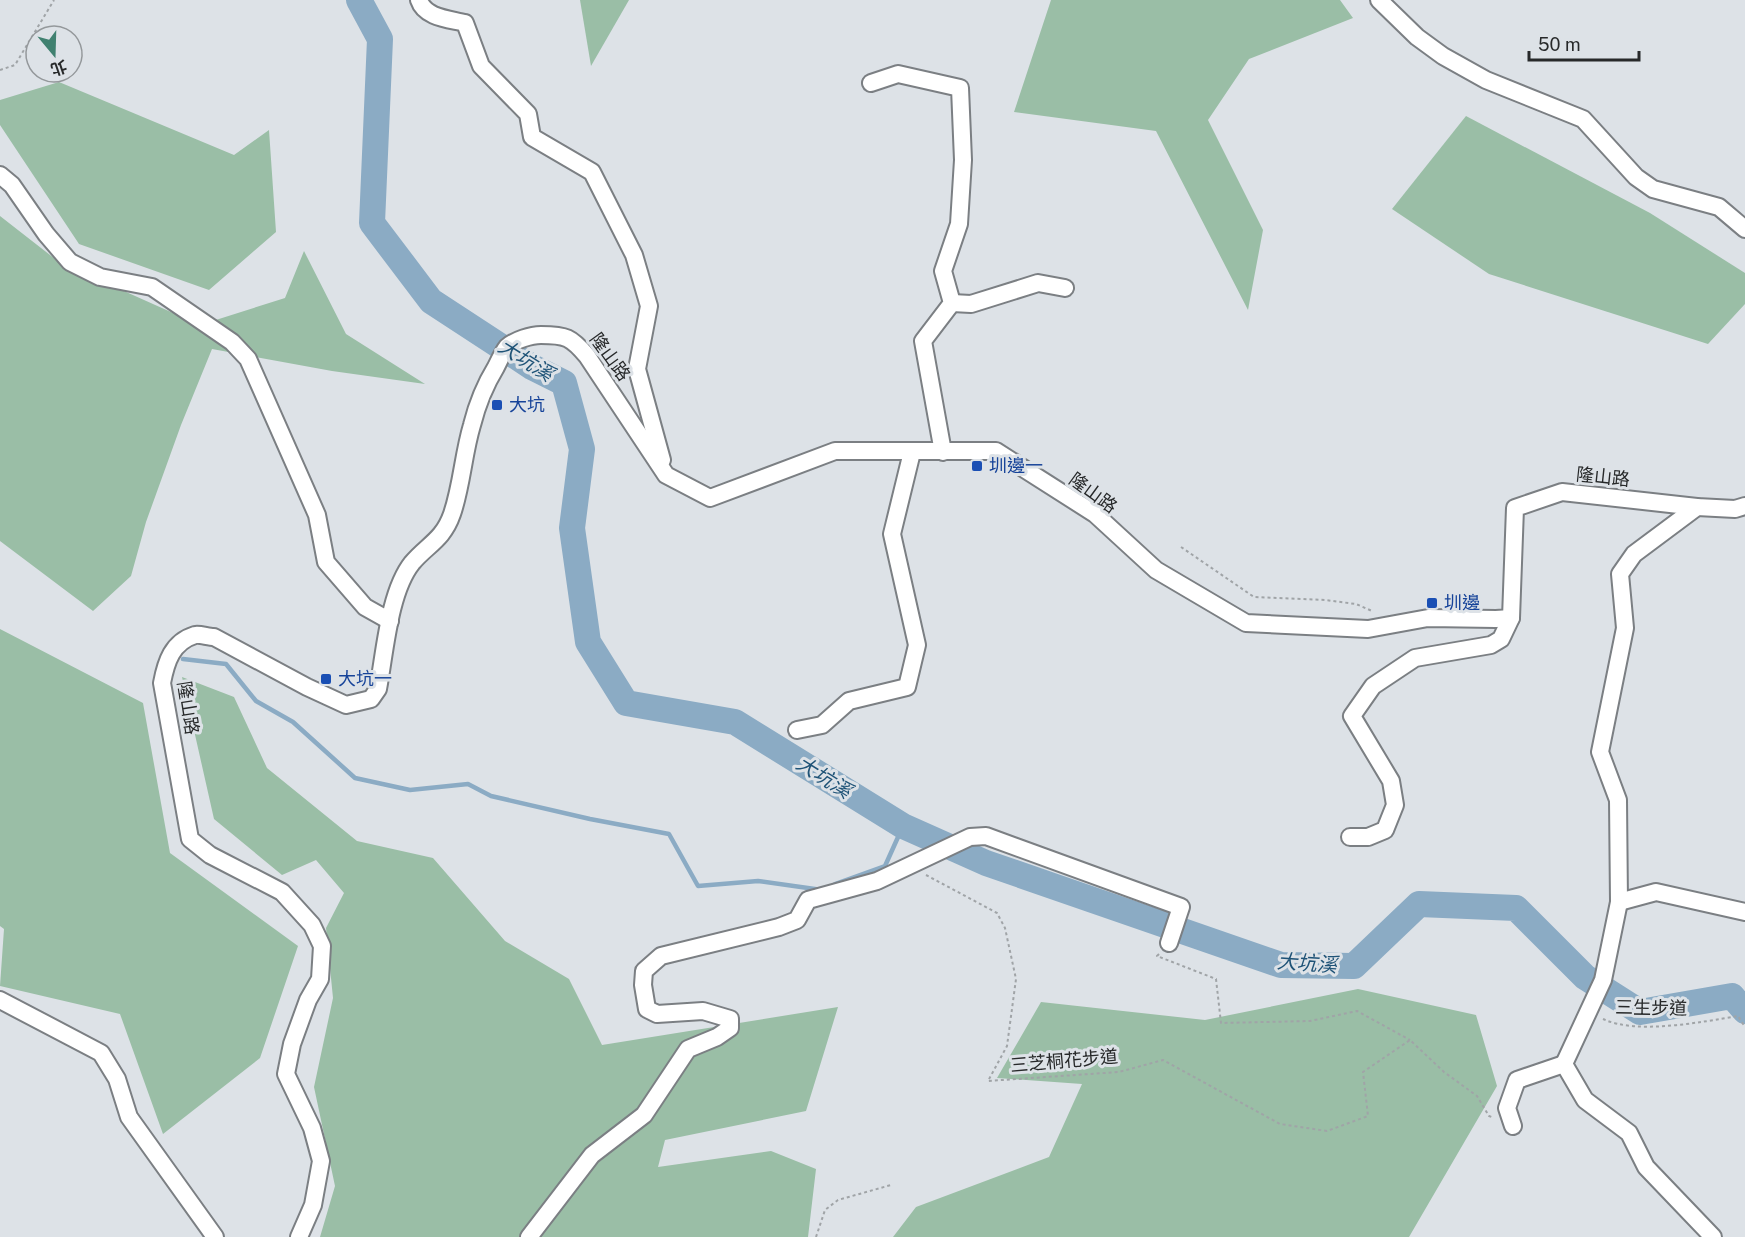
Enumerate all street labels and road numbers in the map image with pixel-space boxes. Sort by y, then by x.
street label: 隆山路 [586,329,635,385]
street label: 隆山路 [1575,463,1631,490]
street label: 隆山路 [1065,468,1121,517]
street label: 隆山路 [174,680,203,736]
street label: 三生步道 [1615,996,1687,1019]
street label: 三芝桐花步道 [1009,1045,1119,1076]

